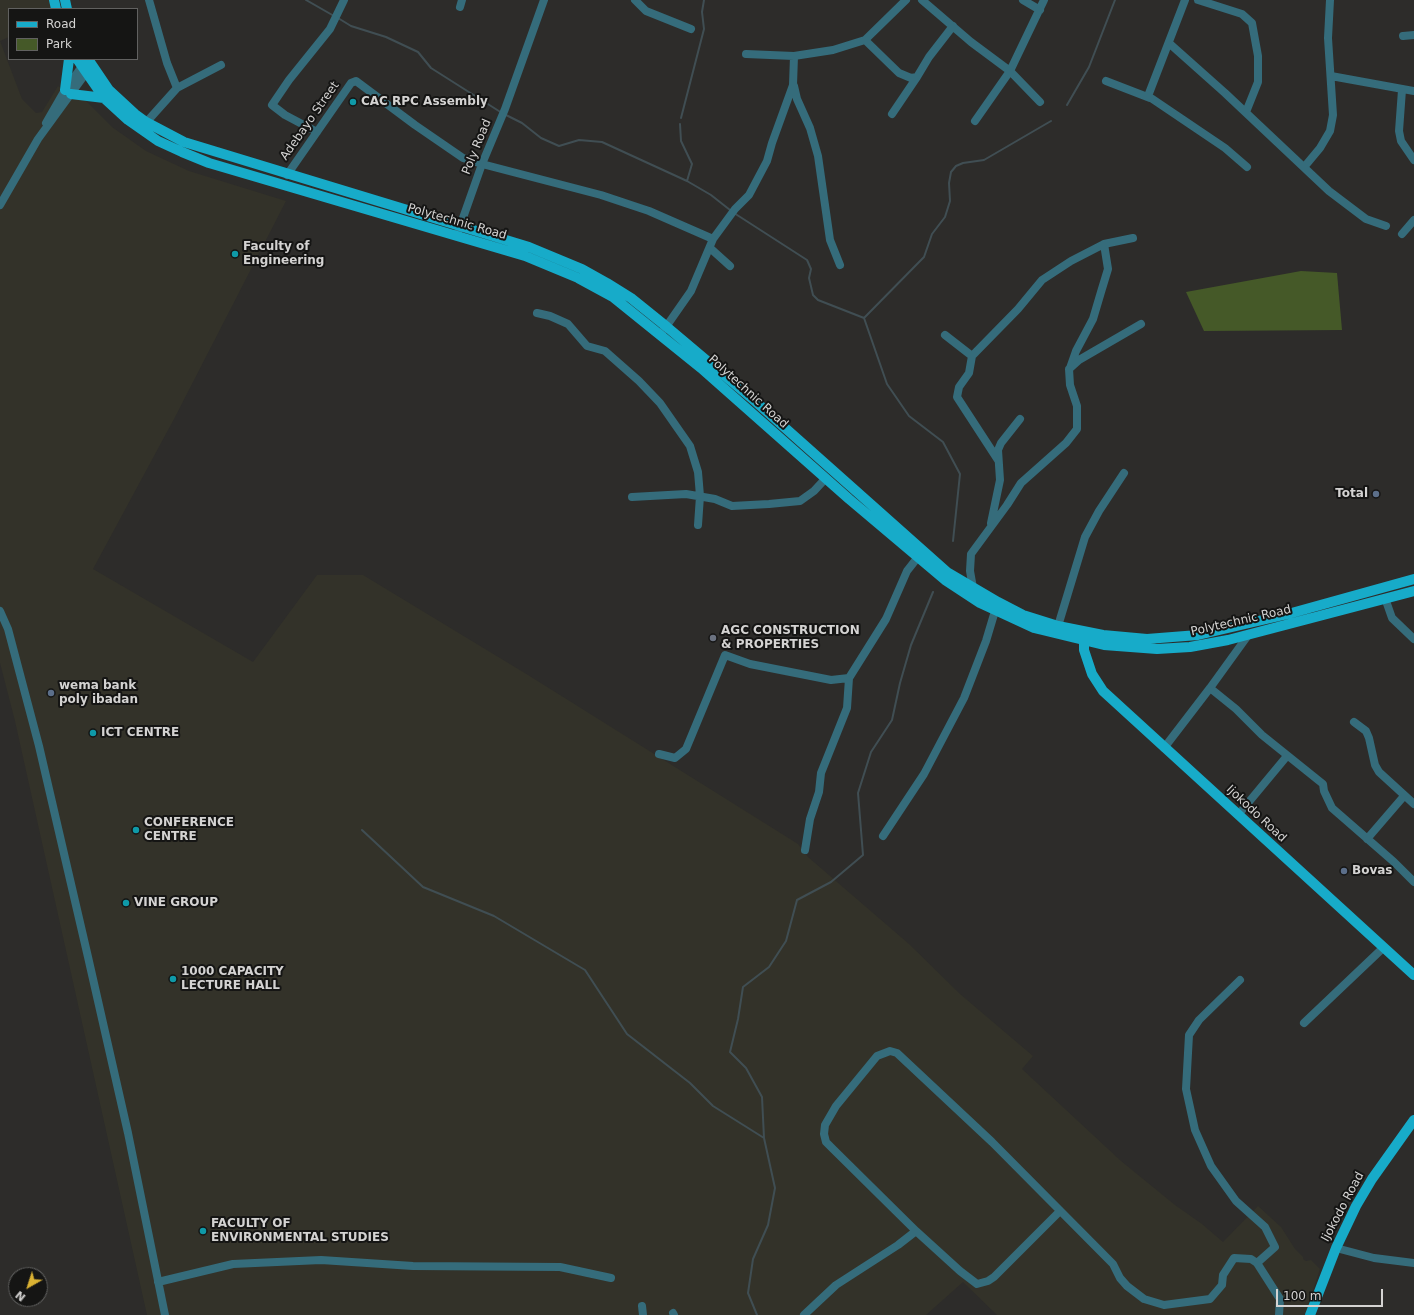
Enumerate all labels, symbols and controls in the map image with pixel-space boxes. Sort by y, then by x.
legend [8,8,138,60]
text: Road [46,17,76,31]
text: Park [46,37,72,51]
street label: Adebayo Street [278,79,342,163]
place label: CAC RPC Assembly [361,95,488,109]
marker: CAC RPC Assembly [348,97,358,107]
street label: Poly Road [459,117,495,177]
street label: Polytechnic Road [406,201,508,243]
place label: Faculty of Engineering [243,240,324,268]
marker: Faculty of Engineering [230,249,240,259]
street label: Polytechnic Road [705,352,791,432]
place label: Total [1335,487,1368,501]
marker: Total [1371,489,1381,499]
street label: Polytechnic Road [1190,602,1292,640]
place label: AGC CONSTRUCTION & PROPERTIES [721,624,860,652]
marker: AGC CONSTRUCTION & PROPERTIES [708,633,718,643]
place label: wema bank poly ibadan [59,679,138,707]
marker: wema bank poly ibadan [46,688,56,698]
place label: ICT CENTRE [101,726,179,740]
marker: ICT CENTRE [88,728,98,738]
street label: Ijokodo Road [1223,782,1289,846]
place label: CONFERENCE CENTRE [144,816,234,844]
marker: CONFERENCE CENTRE [131,825,141,835]
place label: Bovas [1352,864,1392,878]
marker: Bovas [1339,866,1349,876]
place label: VINE GROUP [134,896,218,910]
marker: VINE GROUP [121,898,131,908]
place label: 1000 CAPACITY LECTURE HALL [181,965,284,993]
marker: 1000 CAPACITY LECTURE HALL [168,974,178,984]
street label: Ijokodo Road [1319,1170,1367,1244]
place label: FACULTY OF ENVIRONMENTAL STUDIES [211,1217,389,1245]
marker: FACULTY OF ENVIRONMENTAL STUDIES [198,1226,208,1236]
north arrow [8,1267,48,1307]
scale bar [1278,1281,1385,1307]
text: N [13,1288,28,1304]
text: 100 m [1283,1289,1321,1303]

